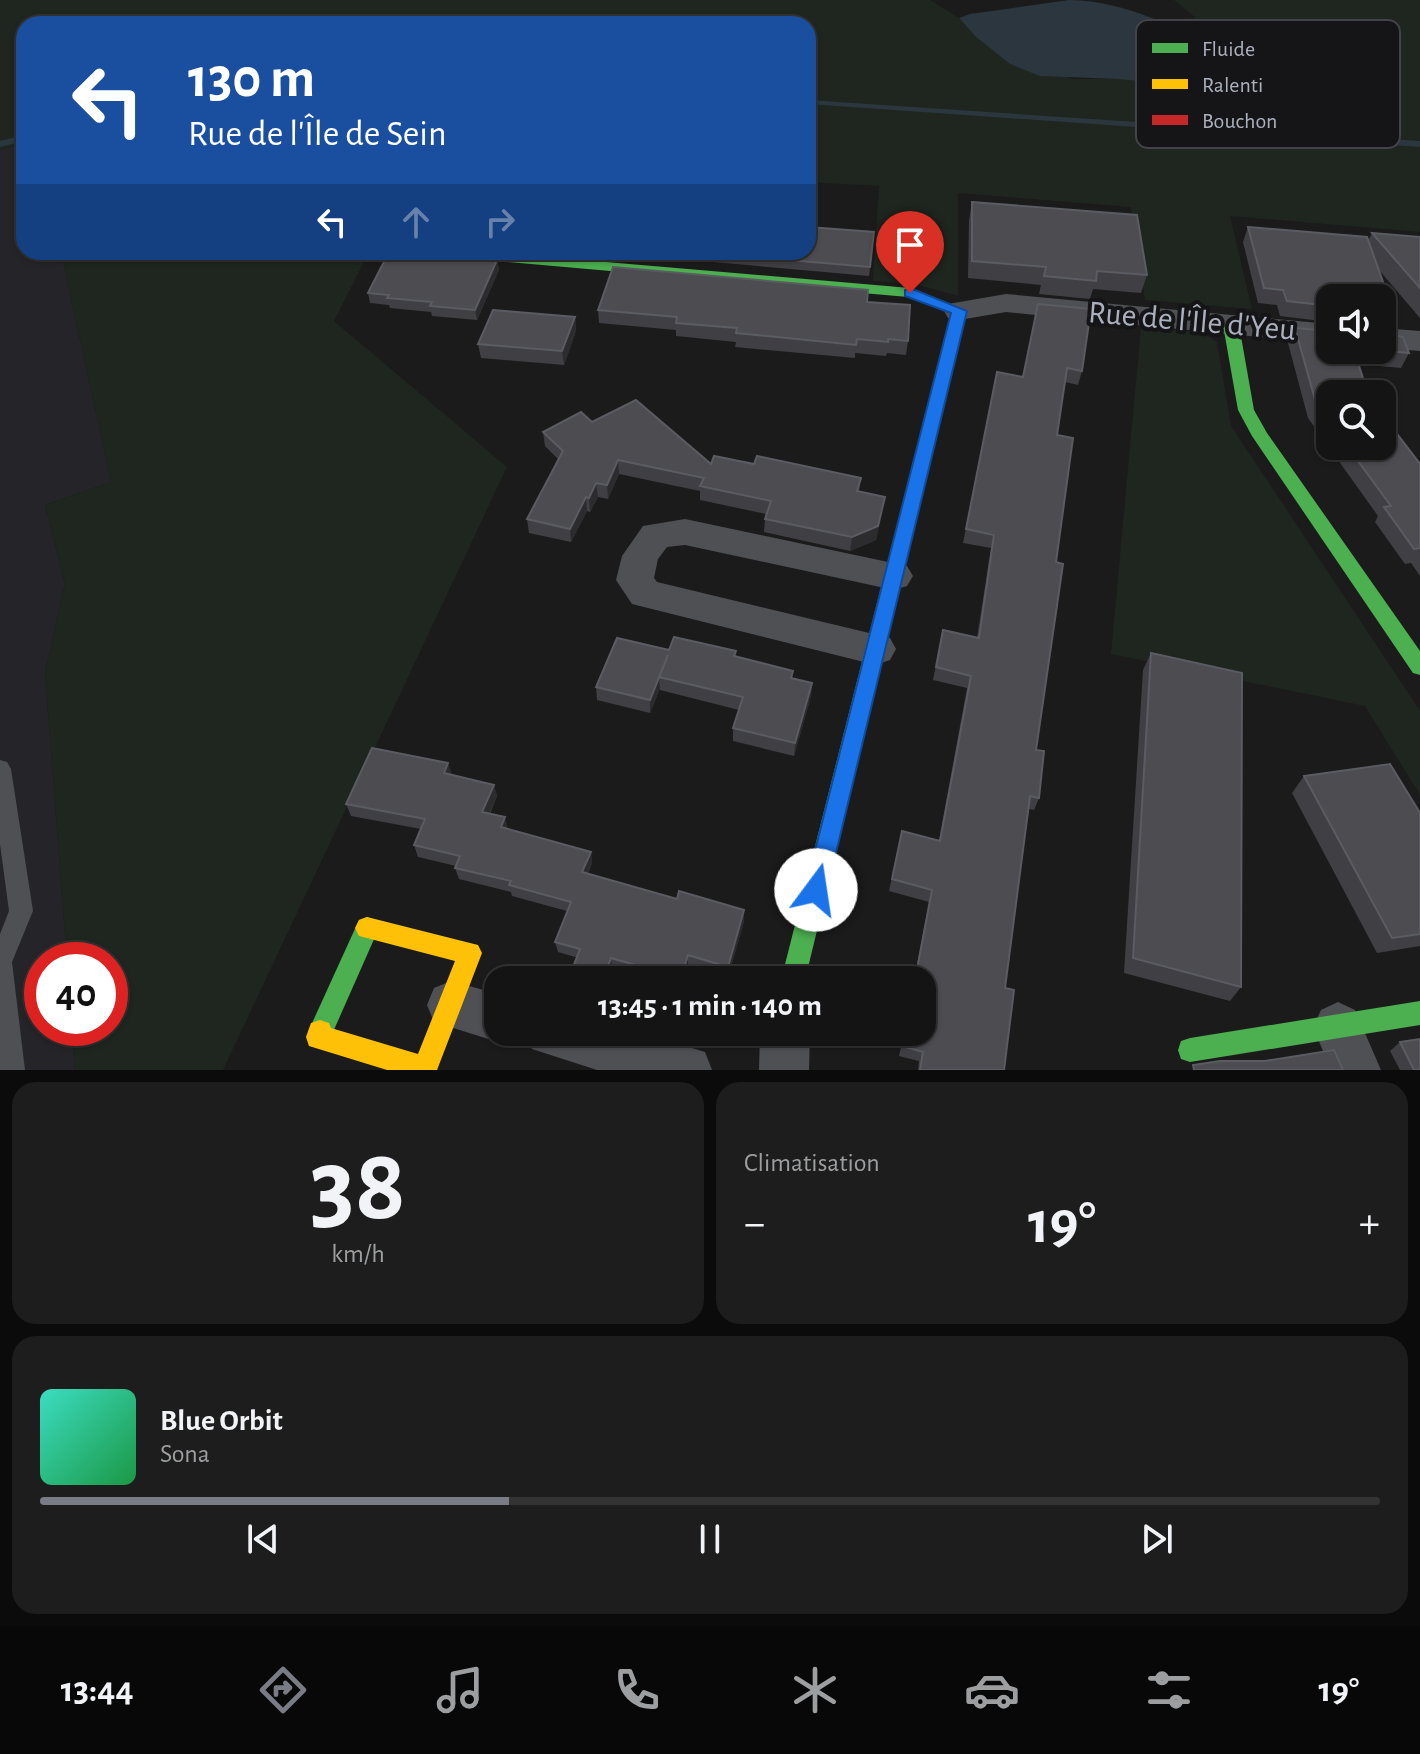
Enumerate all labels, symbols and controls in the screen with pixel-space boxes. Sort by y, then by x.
legend [1136,20,1400,148]
text: Fluide [1202,38,1255,60]
icon: left [56,48,160,152]
text: 130 m [188,51,315,107]
text: Ralenti [1202,74,1263,96]
text: Bouchon [1202,110,1277,132]
text: Rue de l'Île de Sein [188,116,447,152]
icon: left [310,200,354,244]
icon: ahead [394,200,438,244]
icon: right [478,200,522,244]
pin [876,211,944,293]
icon: arrive [888,223,932,267]
map controls [1316,284,1396,460]
button: sound [1316,284,1396,364]
street label: Rue de l'Île d'Yeu [1087,294,1297,346]
button: search [1316,380,1396,460]
position arrow [774,848,858,932]
speed limit sign: 40 [24,942,128,1046]
text: 13:45 · 1 min · 140 m [598,991,822,1021]
text: 38 [310,1135,406,1239]
text: Climatisation [744,1150,880,1176]
text: 19° [1028,1194,1096,1254]
text: − [744,1202,765,1246]
text: + [1359,1202,1380,1246]
text: km/h [331,1241,385,1267]
text: Blue Orbit [160,1406,283,1436]
text: Sona [160,1441,210,1467]
icon: previous [241,1517,285,1561]
icon: pause [688,1517,732,1561]
icon: next [1135,1517,1179,1561]
icon: directions [255,1662,311,1718]
icon: music [432,1662,488,1718]
icon: phone [609,1662,665,1718]
icon: climate [787,1662,843,1718]
icon: car [964,1662,1020,1718]
icon: filters [1141,1662,1197,1718]
text: 13:44 [61,1672,134,1708]
text: 19° [1318,1672,1359,1708]

